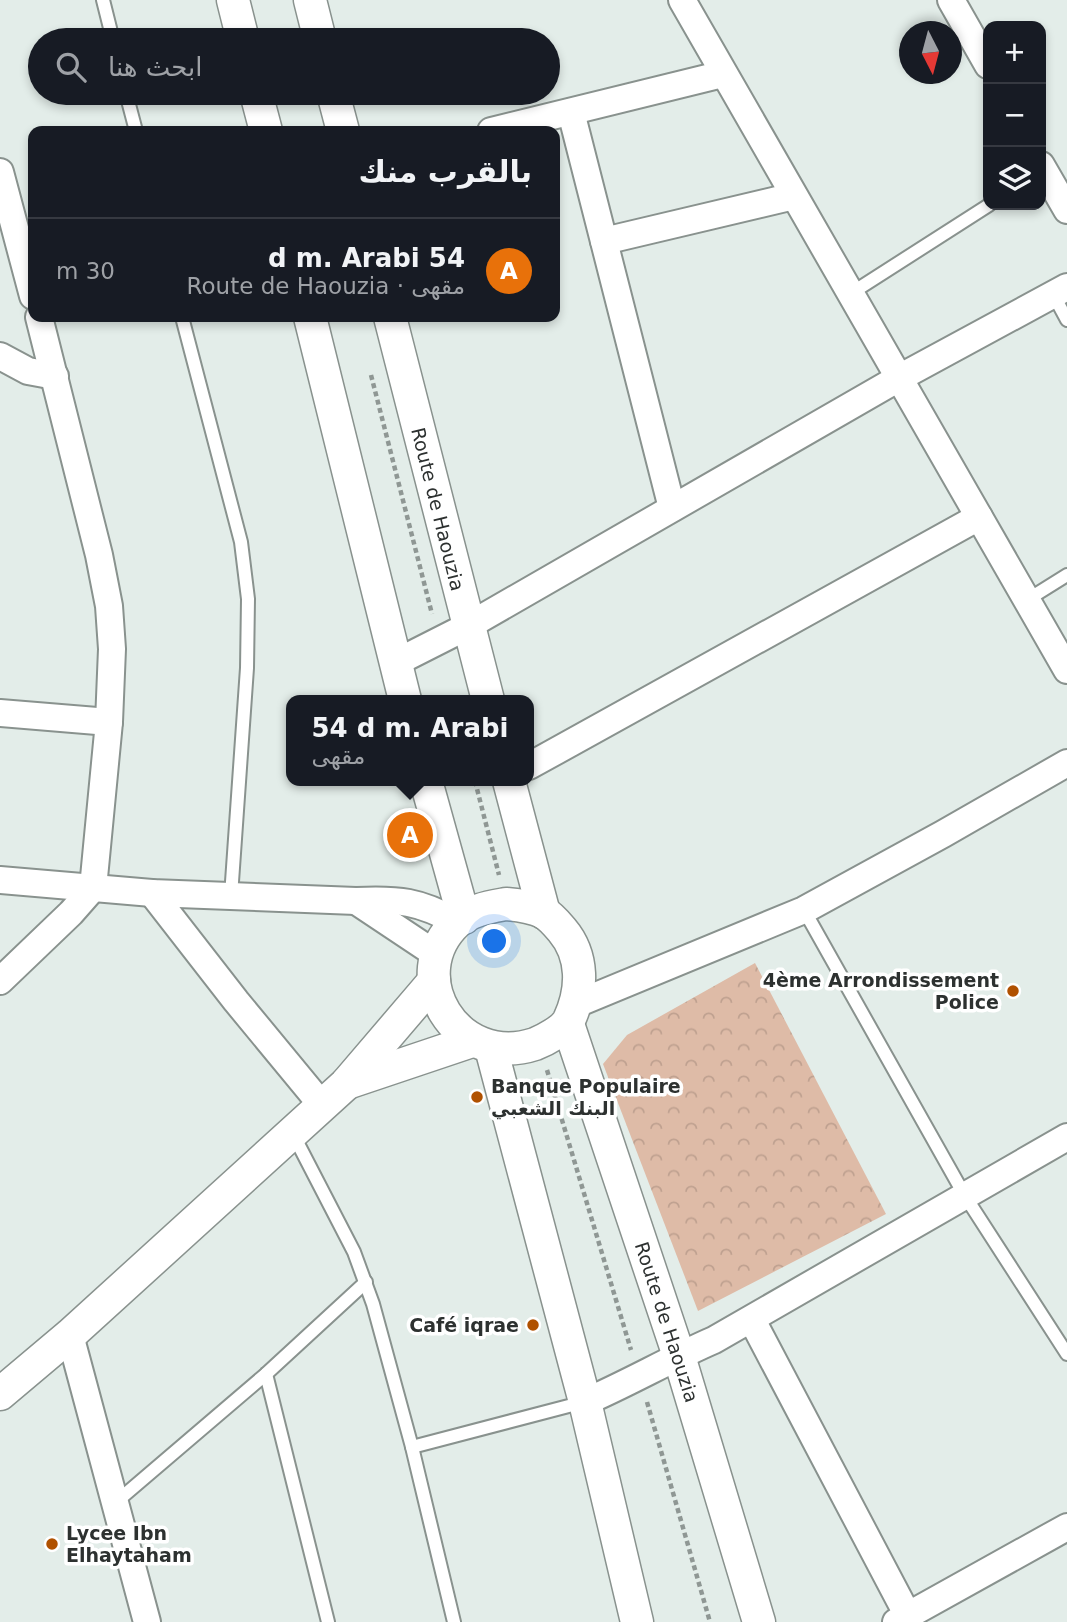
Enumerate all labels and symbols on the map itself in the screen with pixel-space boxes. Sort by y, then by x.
north arrow [899,21,962,84]
street label: Route de Haouzia [407,425,469,593]
pin: A [387,809,433,861]
your location [477,924,511,958]
place label: 4ème Arrondissement Police [763,969,999,1013]
marker: 4ème Arrondissement Police [1005,983,1021,999]
place label: Banque Populaire البنك الشعبي [491,1075,681,1120]
marker: Banque Populaire البنك الشعبي [469,1089,485,1105]
street label: Route de Haouzia [631,1239,703,1405]
place label: Café iqrae [409,1314,519,1336]
marker: Café iqrae [525,1317,541,1333]
place label: Lycee Ibn Elhaytaham [66,1522,192,1566]
marker: Lycee Ibn Elhaytaham [44,1536,60,1552]

